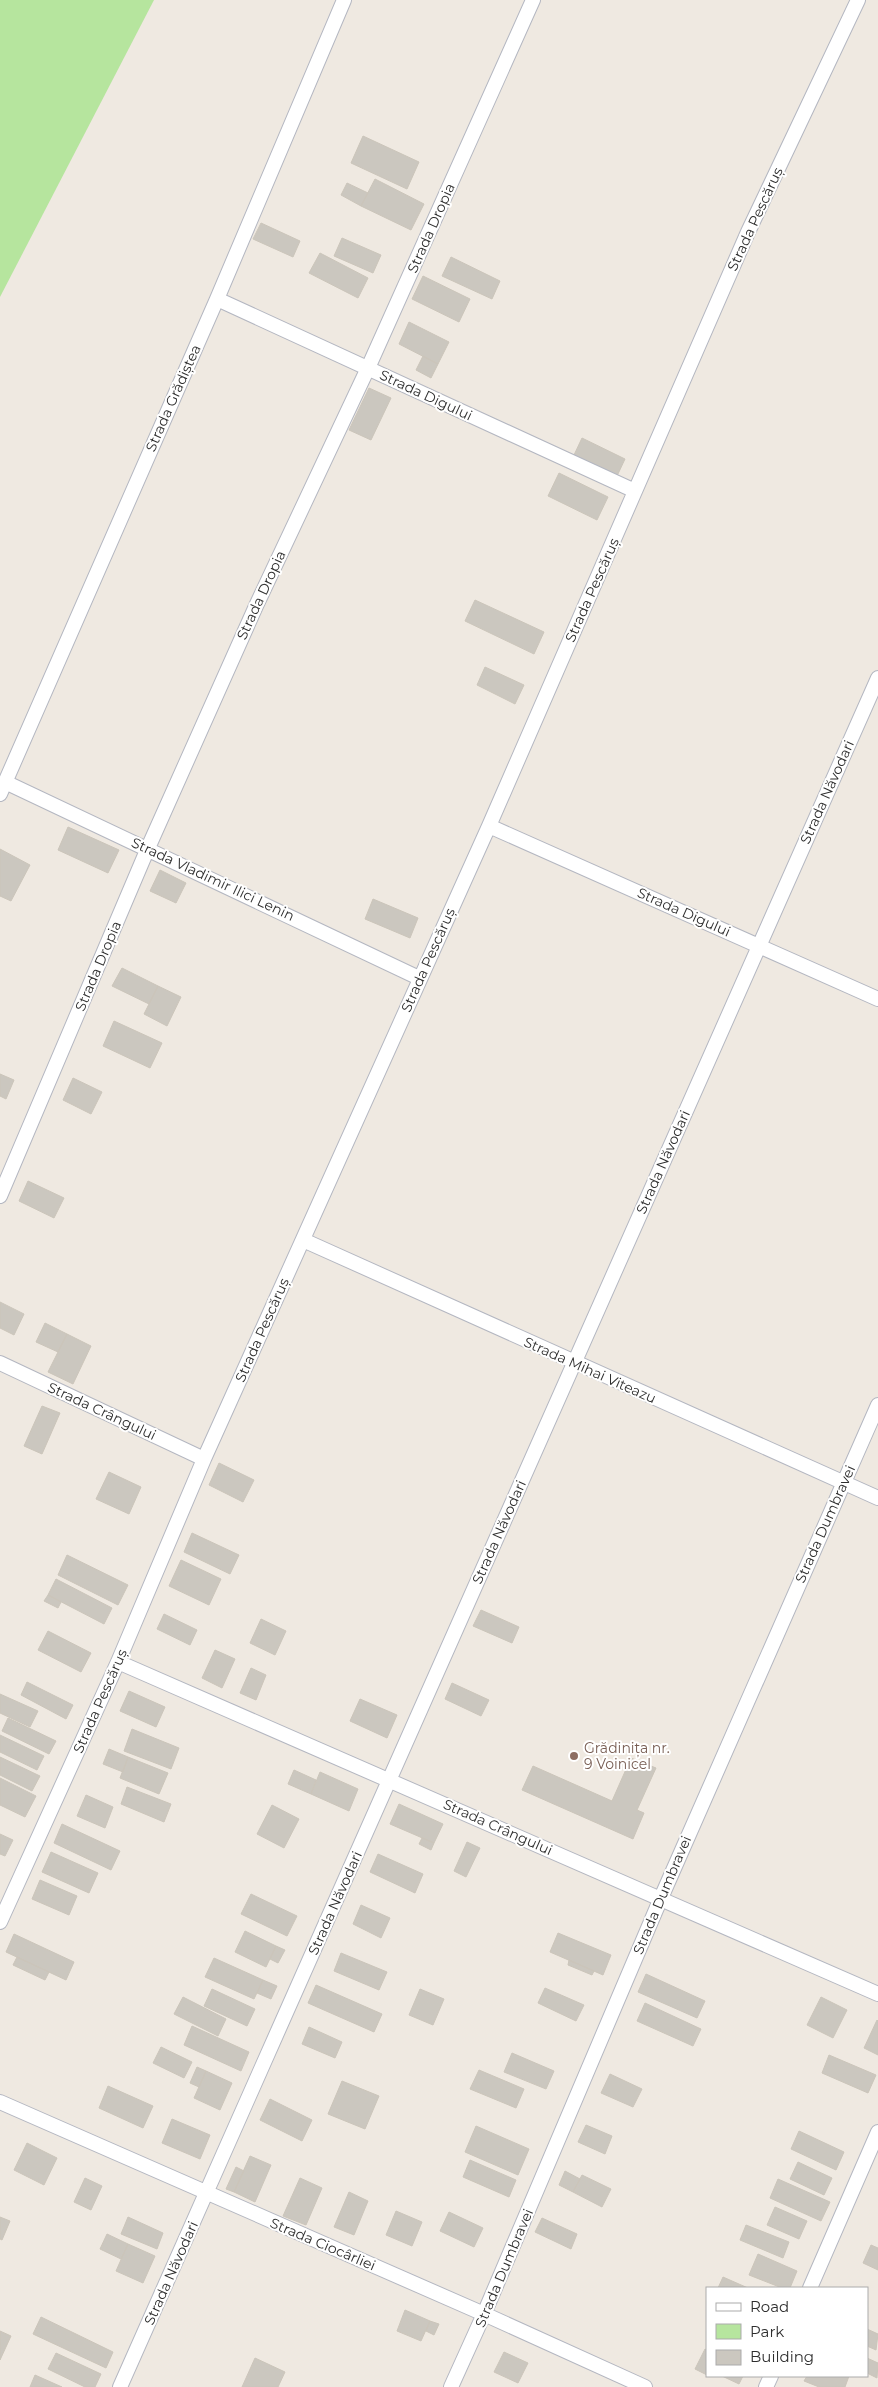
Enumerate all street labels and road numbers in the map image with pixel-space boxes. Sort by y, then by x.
street label: Strada Pescăruș [723,164,788,274]
street label: Strada Dropia [403,180,459,276]
street label: Strada Grădiștea [141,342,206,455]
street label: Strada Digului [377,366,475,424]
street label: Strada Pescăruș [561,535,624,645]
street label: Strada Dropia [232,548,290,642]
street label: Strada Năvodari [796,737,858,847]
street label: Strada Vladimir Ilici Lenin [129,833,297,925]
street label: Strada Digului [635,883,733,941]
street label: Strada Pescăruș [397,905,460,1015]
street label: Strada Dropia [71,918,125,1014]
street label: Strada Năvodari [632,1107,694,1217]
street label: Strada Pescăruș [231,1275,294,1385]
street label: Strada Mihai Viteazu [521,1333,659,1407]
street label: Strada Crângului [45,1378,159,1444]
street label: Strada Dumbravei [791,1462,859,1586]
street label: Strada Năvodari [468,1477,530,1587]
street label: Strada Pescăruș [69,1646,132,1756]
street label: Strada Crângului [441,1795,555,1859]
street label: Strada Dumbravei [629,1833,695,1957]
street label: Strada Năvodari [304,1848,366,1958]
street label: Strada Dumbravei [471,2206,537,2330]
street label: Strada Ciocârliei [268,2214,378,2274]
street label: Strada Năvodari [140,2218,202,2328]

